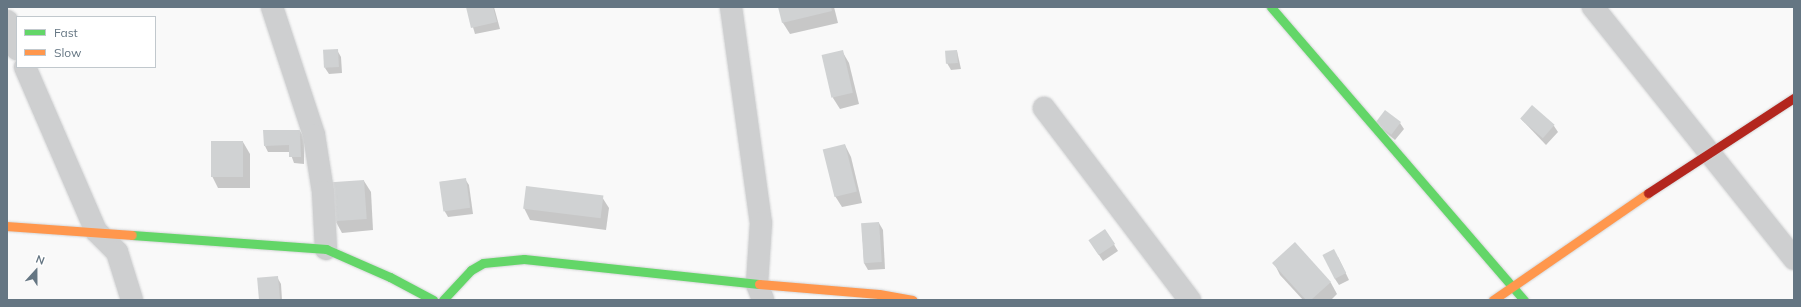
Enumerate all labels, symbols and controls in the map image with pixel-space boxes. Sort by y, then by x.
legend [16,16,156,68]
text: Fast [54,25,78,40]
text: Slow [54,45,82,60]
north arrow [16,251,56,291]
text: N [34,252,47,268]

